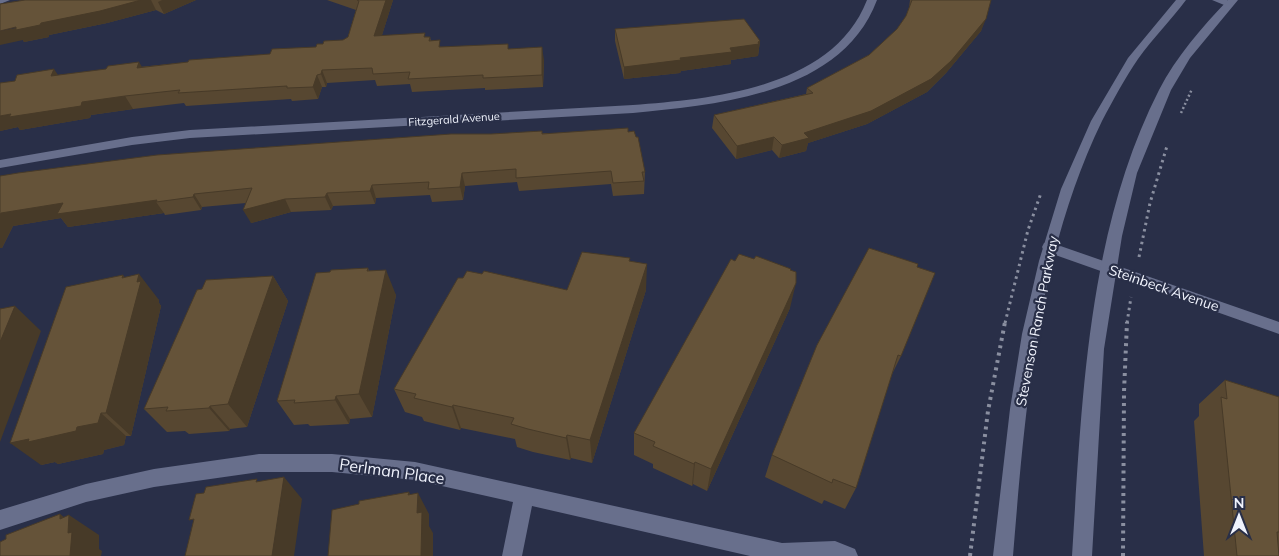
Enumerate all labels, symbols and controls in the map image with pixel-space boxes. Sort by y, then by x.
street label: Fitzgerald Avenue [408,109,500,129]
street label: Stevenson Ranch Parkway [1012,234,1062,408]
street label: Steinbeck Avenue [1107,261,1221,315]
street label: Perlman Place [338,454,446,488]
north arrow [1214,491,1264,541]
text: N [1234,494,1244,512]

